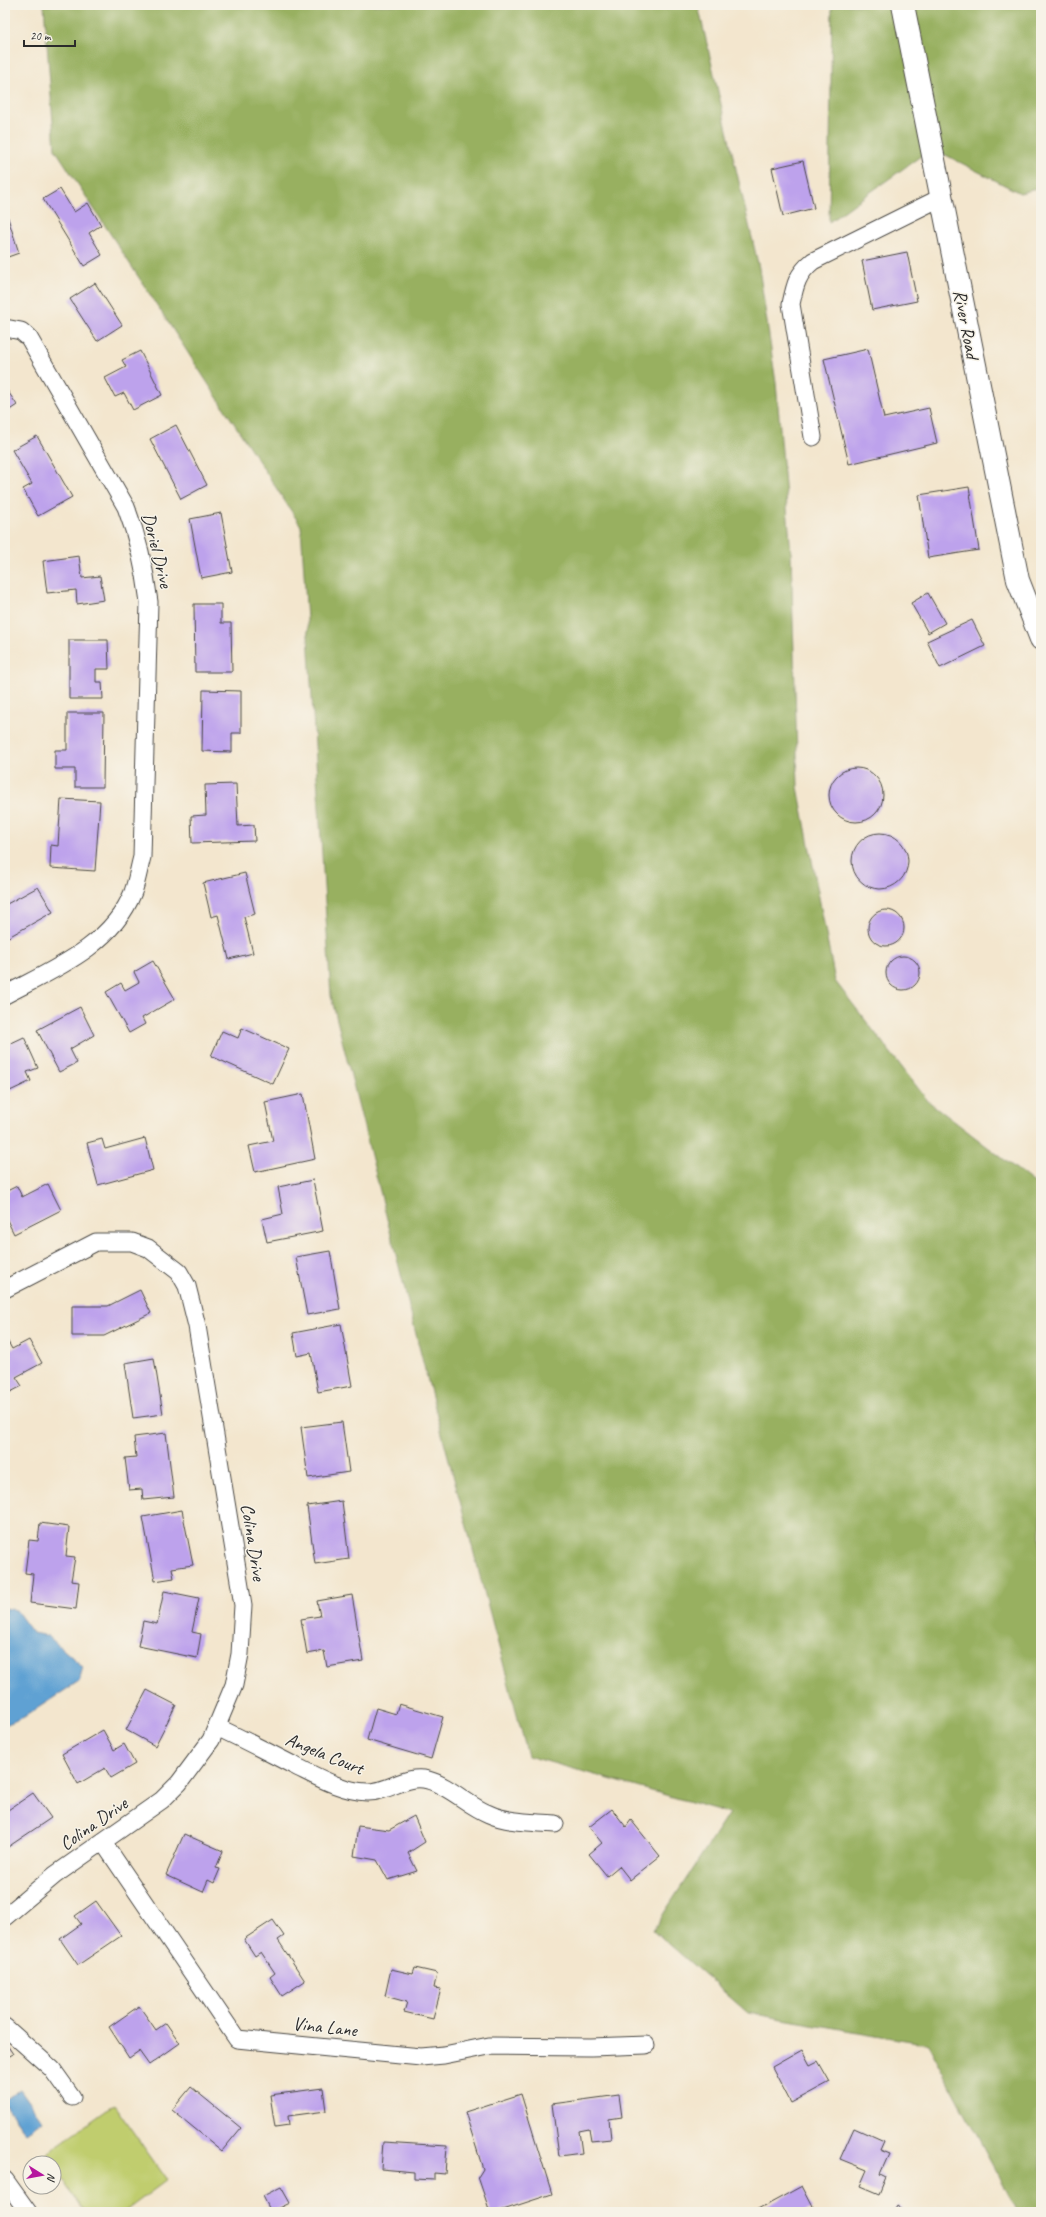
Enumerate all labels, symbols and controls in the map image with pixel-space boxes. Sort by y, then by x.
scale bar [24,22,75,48]
text: 20 m [30,28,52,44]
street label: River Road [948,288,985,363]
street label: Doriel Drive [136,510,178,592]
street label: Colina Drive [235,1502,271,1584]
street label: Angela Court [282,1727,369,1781]
street label: Colina Drive [55,1791,134,1856]
street label: Vina Lane [292,2012,360,2042]
north arrow [22,2155,62,2195]
text: N [44,2172,59,2184]

